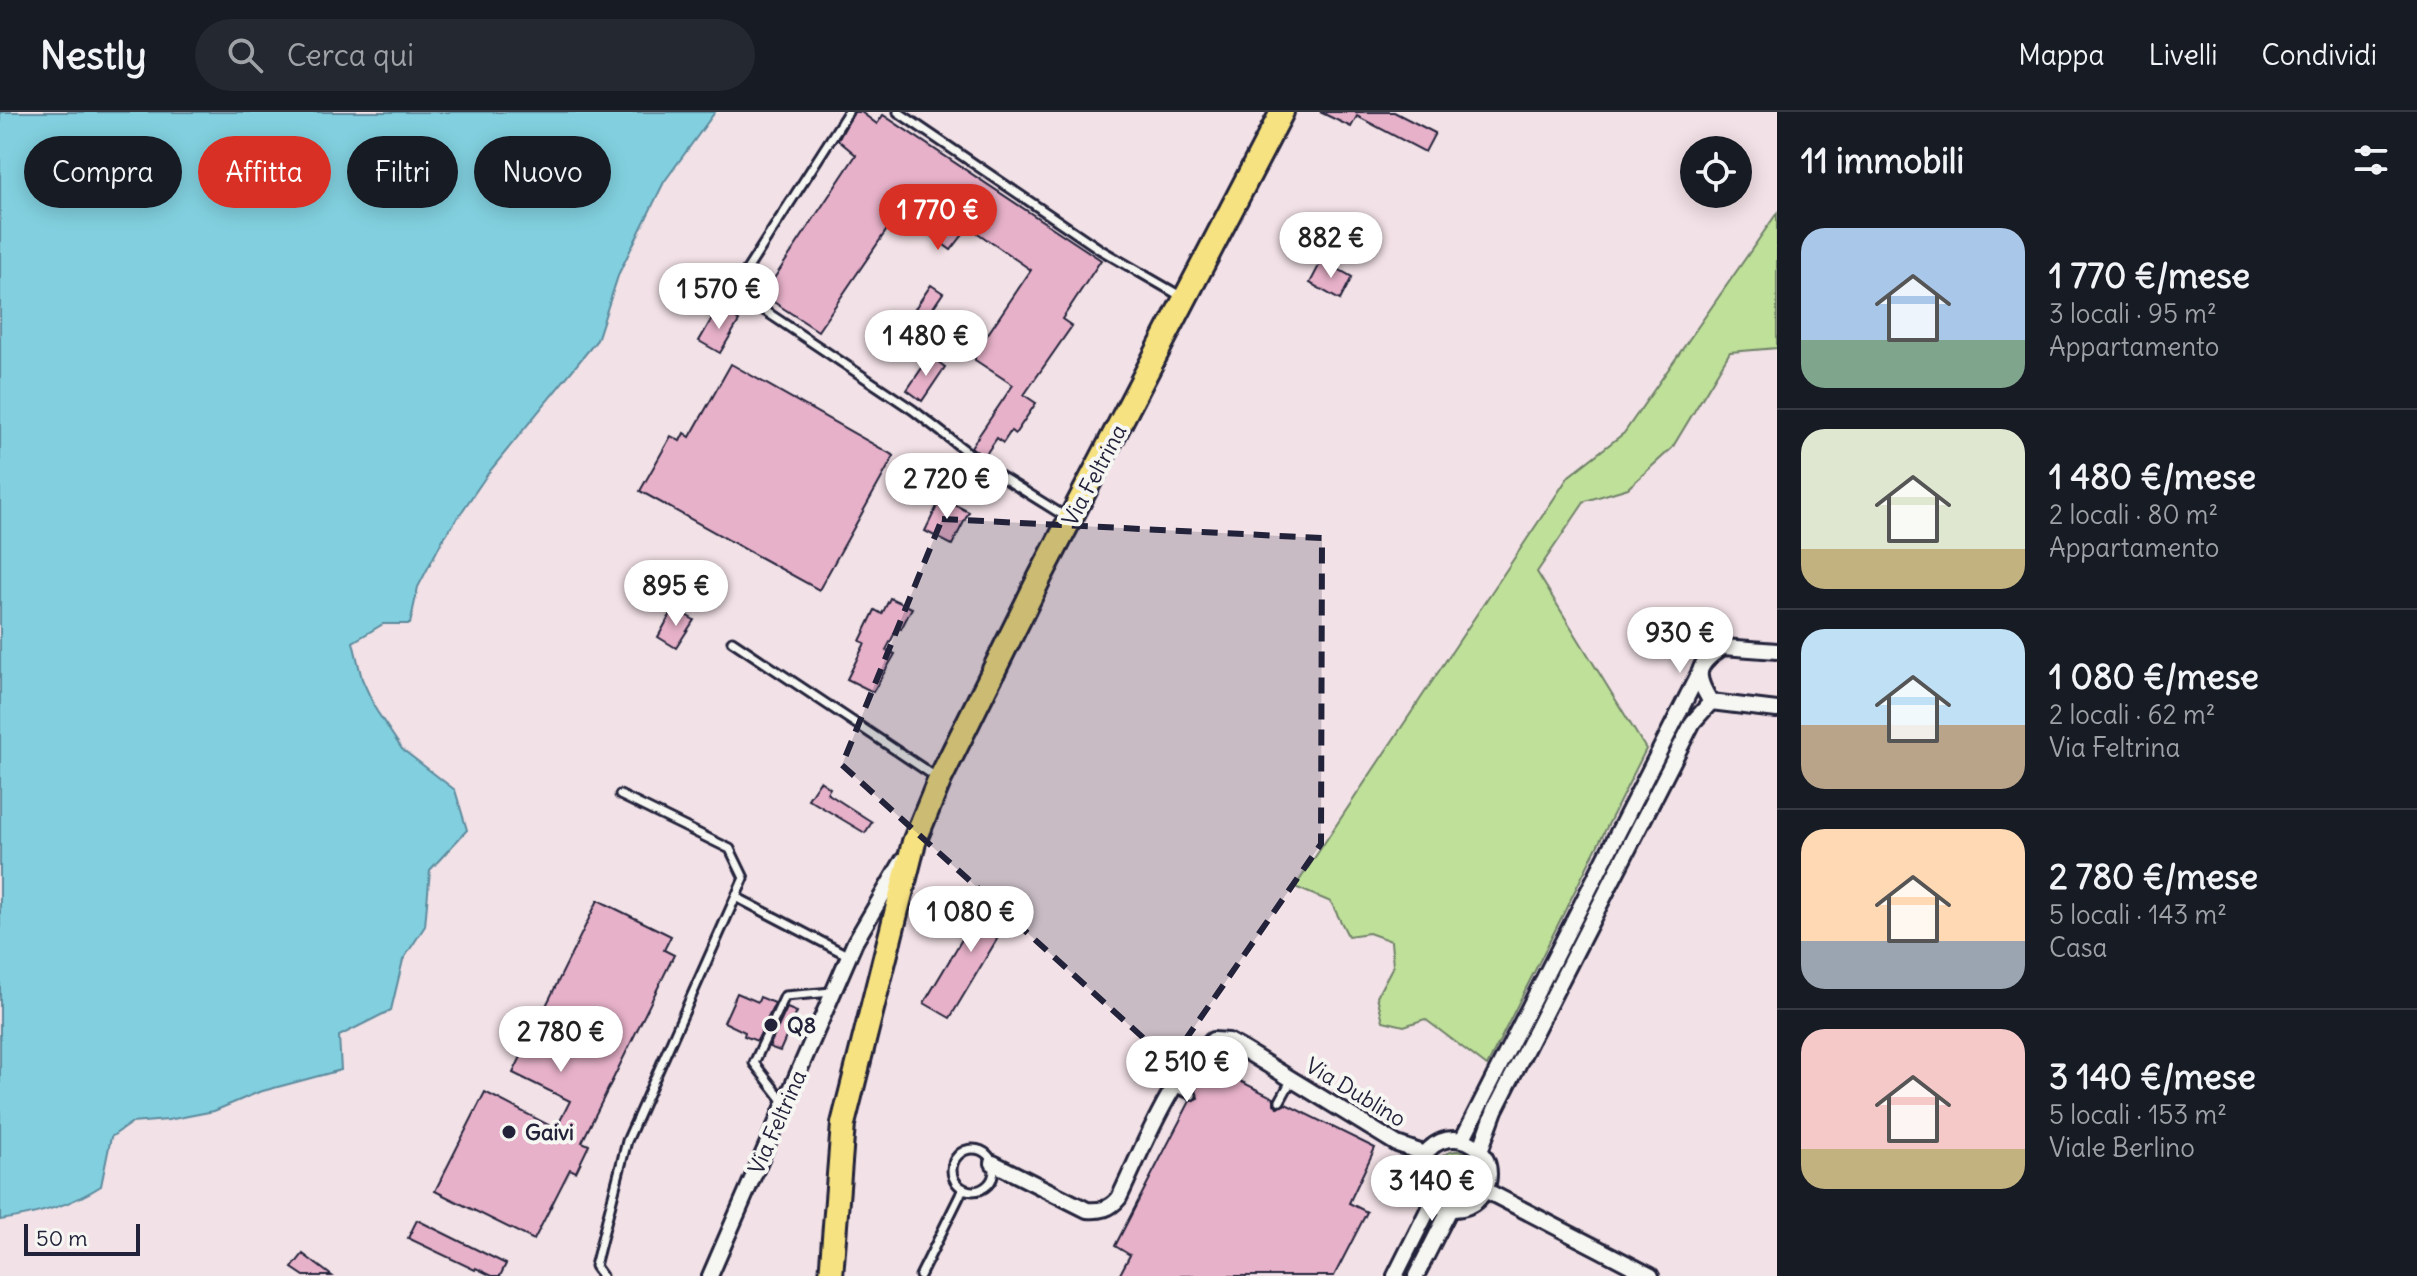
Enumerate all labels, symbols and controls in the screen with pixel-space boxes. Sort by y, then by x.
search box [195,19,755,91]
text: Nestly [40,32,147,79]
icon: search [223,33,267,77]
text: Cerca qui [287,36,414,74]
text: Mappa [2018,37,2105,73]
text: Livelli [2149,37,2218,73]
text: Condividi [2262,37,2377,73]
chip: Compra [24,136,182,208]
chip: Affitta [198,136,331,208]
chip: Filtri [347,136,458,208]
chip: Nuovo [474,136,611,208]
map controls [1680,136,1752,208]
button: locate [1680,136,1752,208]
icon: filters [2349,138,2393,182]
text: 11 immobili [1801,139,1964,182]
pin: 1 770 € [864,184,1012,252]
text: 1 770 € [897,193,979,226]
pin: 882 € [1275,212,1387,280]
text: 882 € [1297,221,1365,254]
text: 1 770 €/mese [2049,254,2250,297]
icon: home [1865,260,1961,356]
pin: 1 570 € [645,263,793,331]
text: 1 570 € [677,272,761,305]
text: 3 locali · 95 m² [2049,297,2217,330]
pin: 1 480 € [852,310,1000,378]
text: 1 480 € [883,319,969,352]
text: Appartamento [2049,330,2219,363]
street label: Via Feltrina [1056,419,1132,531]
pin: 2 720 € [873,453,1021,521]
text: 1 480 €/mese [2049,455,2256,498]
icon: home [1865,461,1961,557]
text: 2 720 € [903,462,991,495]
text: 2 locali · 80 m² [2049,498,2218,531]
text: Appartamento [2049,531,2219,564]
pin: 895 € [620,560,732,628]
text: 895 € [642,569,710,602]
pin: 930 € [1624,607,1736,675]
text: 930 € [1645,616,1715,649]
text: 1 080 €/mese [2049,655,2259,698]
icon: home [1865,661,1961,757]
text: 2 locali · 62 m² [2049,698,2216,731]
text: Via Feltrina [2049,731,2180,764]
text: 2 780 €/mese [2049,855,2258,898]
icon: home [1865,861,1961,957]
pin: 1 080 € [897,886,1045,954]
text: 1 080 € [927,895,1015,928]
text: 5 locali · 143 m² [2049,898,2227,931]
text: Casa [2049,931,2107,964]
pin: 2 780 € [487,1006,635,1074]
place label: Q8 [787,1011,816,1039]
text: 2 780 € [517,1015,605,1048]
marker: Q8 [762,1016,780,1034]
pin: 2 510 € [1113,1036,1261,1104]
text: 2 510 € [1144,1045,1230,1078]
street label: Via Dublino [1301,1051,1411,1133]
text: 3 140 €/mese [2049,1055,2256,1098]
icon: home [1865,1061,1961,1157]
street label: Via Feltrina [742,1066,812,1178]
text: 5 locali · 153 m² [2049,1098,2227,1131]
place label: Gaivi [525,1118,574,1146]
marker: Gaivi [500,1123,518,1141]
text: Viale Berlino [2049,1131,2195,1164]
pin: 3 140 € [1358,1155,1506,1223]
text: 3 140 € [1389,1164,1475,1197]
scale bar [24,1220,140,1256]
text: 50 m [36,1224,88,1252]

